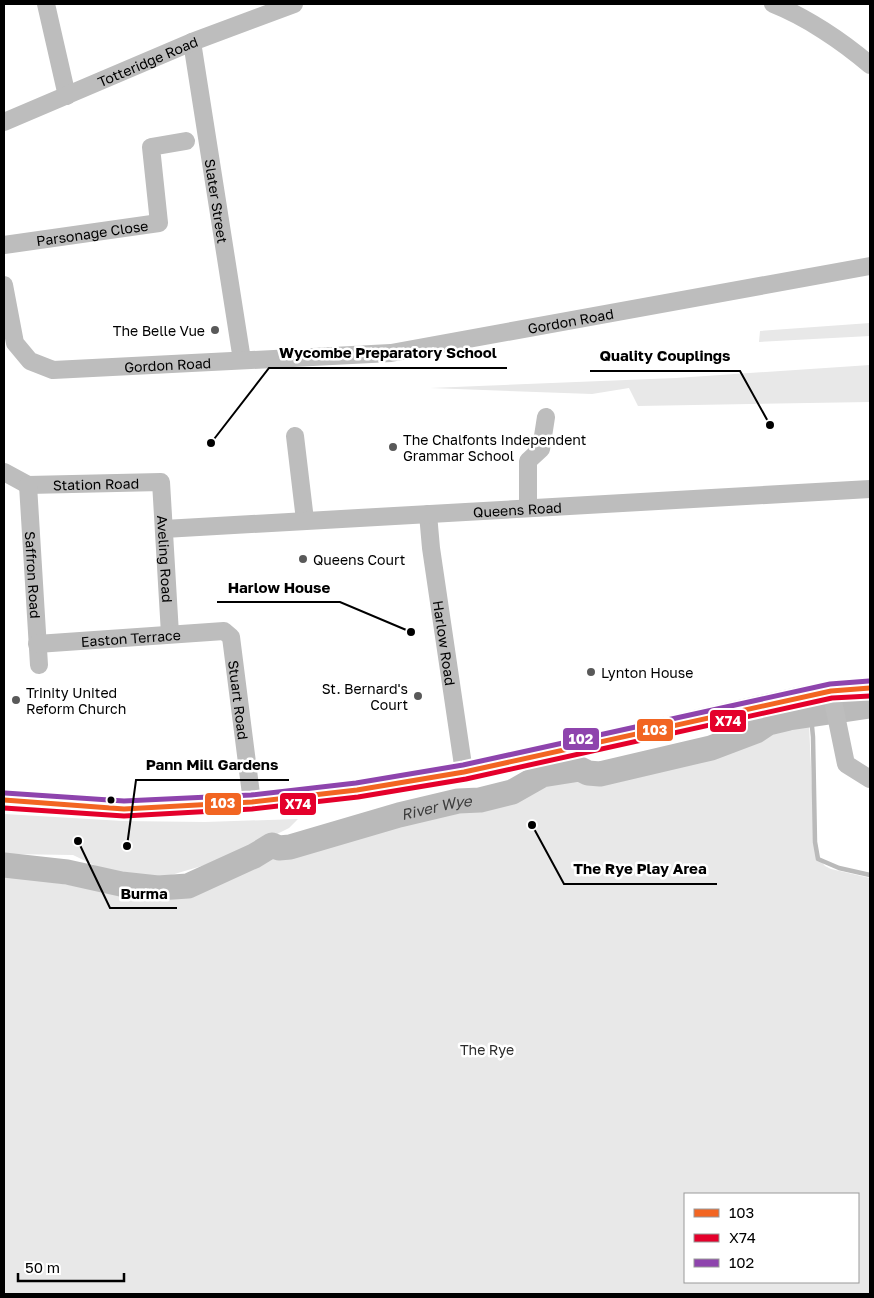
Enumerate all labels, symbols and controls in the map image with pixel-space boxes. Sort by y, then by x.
street label: Totteridge Road [95,32,200,90]
street label: Slater Street [202,158,232,245]
street label: Parsonage Close [35,216,149,249]
street label: Gordon Road [526,304,615,337]
place label: The Belle Vue [113,322,205,339]
marker: The Belle Vue [209,324,221,336]
callout: Wycombe Preparatory School [269,338,507,368]
callout: Quality Couplings [590,341,740,371]
text: Wycombe Preparatory School [279,343,497,361]
text: Quality Couplings [600,346,730,364]
street label: Gordon Road [124,354,212,375]
place label: The Chalfonts Independent Grammar School [403,431,586,464]
marker: The Chalfonts Independent Grammar School [387,441,399,453]
street label: Station Road [53,474,139,493]
street label: Queens Road [473,498,562,520]
street label: Aveling Road [154,515,177,603]
street label: Saffron Road [22,531,45,619]
place label: Queens Court [313,551,405,568]
marker: Queens Court [297,553,309,565]
callout: Harlow House [217,572,340,602]
text: Harlow House [228,578,330,596]
street label: Harlow Road [430,599,460,687]
street label: Easton Terrace [80,626,181,649]
street label: Stuart Road [226,659,252,741]
place label: Lynton House [601,664,693,681]
marker: Lynton House [585,666,597,678]
place label: St. Bernard's Court [322,680,408,713]
place label: Trinity United Reform Church [26,684,126,717]
marker: St. Bernard's Court [412,690,424,702]
marker: Trinity United Reform Church [10,694,22,706]
line badge: X74 [709,709,747,733]
text: X74 [715,712,741,729]
line badge: 103 [636,718,674,742]
text: 103 [643,721,667,738]
line badge: 102 [562,727,600,751]
text: 102 [569,730,594,747]
callout: Pann Mill Gardens [136,750,289,780]
text: Pann Mill Gardens [146,755,278,773]
water label: River Wye [399,791,473,823]
line badge: 103 [204,792,242,816]
line badge: X74 [279,792,317,816]
text: 103 [211,794,235,811]
unlabelled marker [106,795,116,805]
text: X74 [285,795,311,812]
callout: The Rye Play Area [564,854,717,884]
text: The Rye Play Area [573,859,707,877]
callout: Burma [110,878,177,908]
text: Burma [120,884,168,902]
park label: The Rye [460,1041,514,1058]
legend [684,1193,859,1283]
text: 103 [729,1203,754,1221]
text: X74 [729,1228,756,1246]
scale bar [18,1250,124,1282]
text: 102 [729,1253,754,1271]
text: 50 m [25,1258,60,1276]

